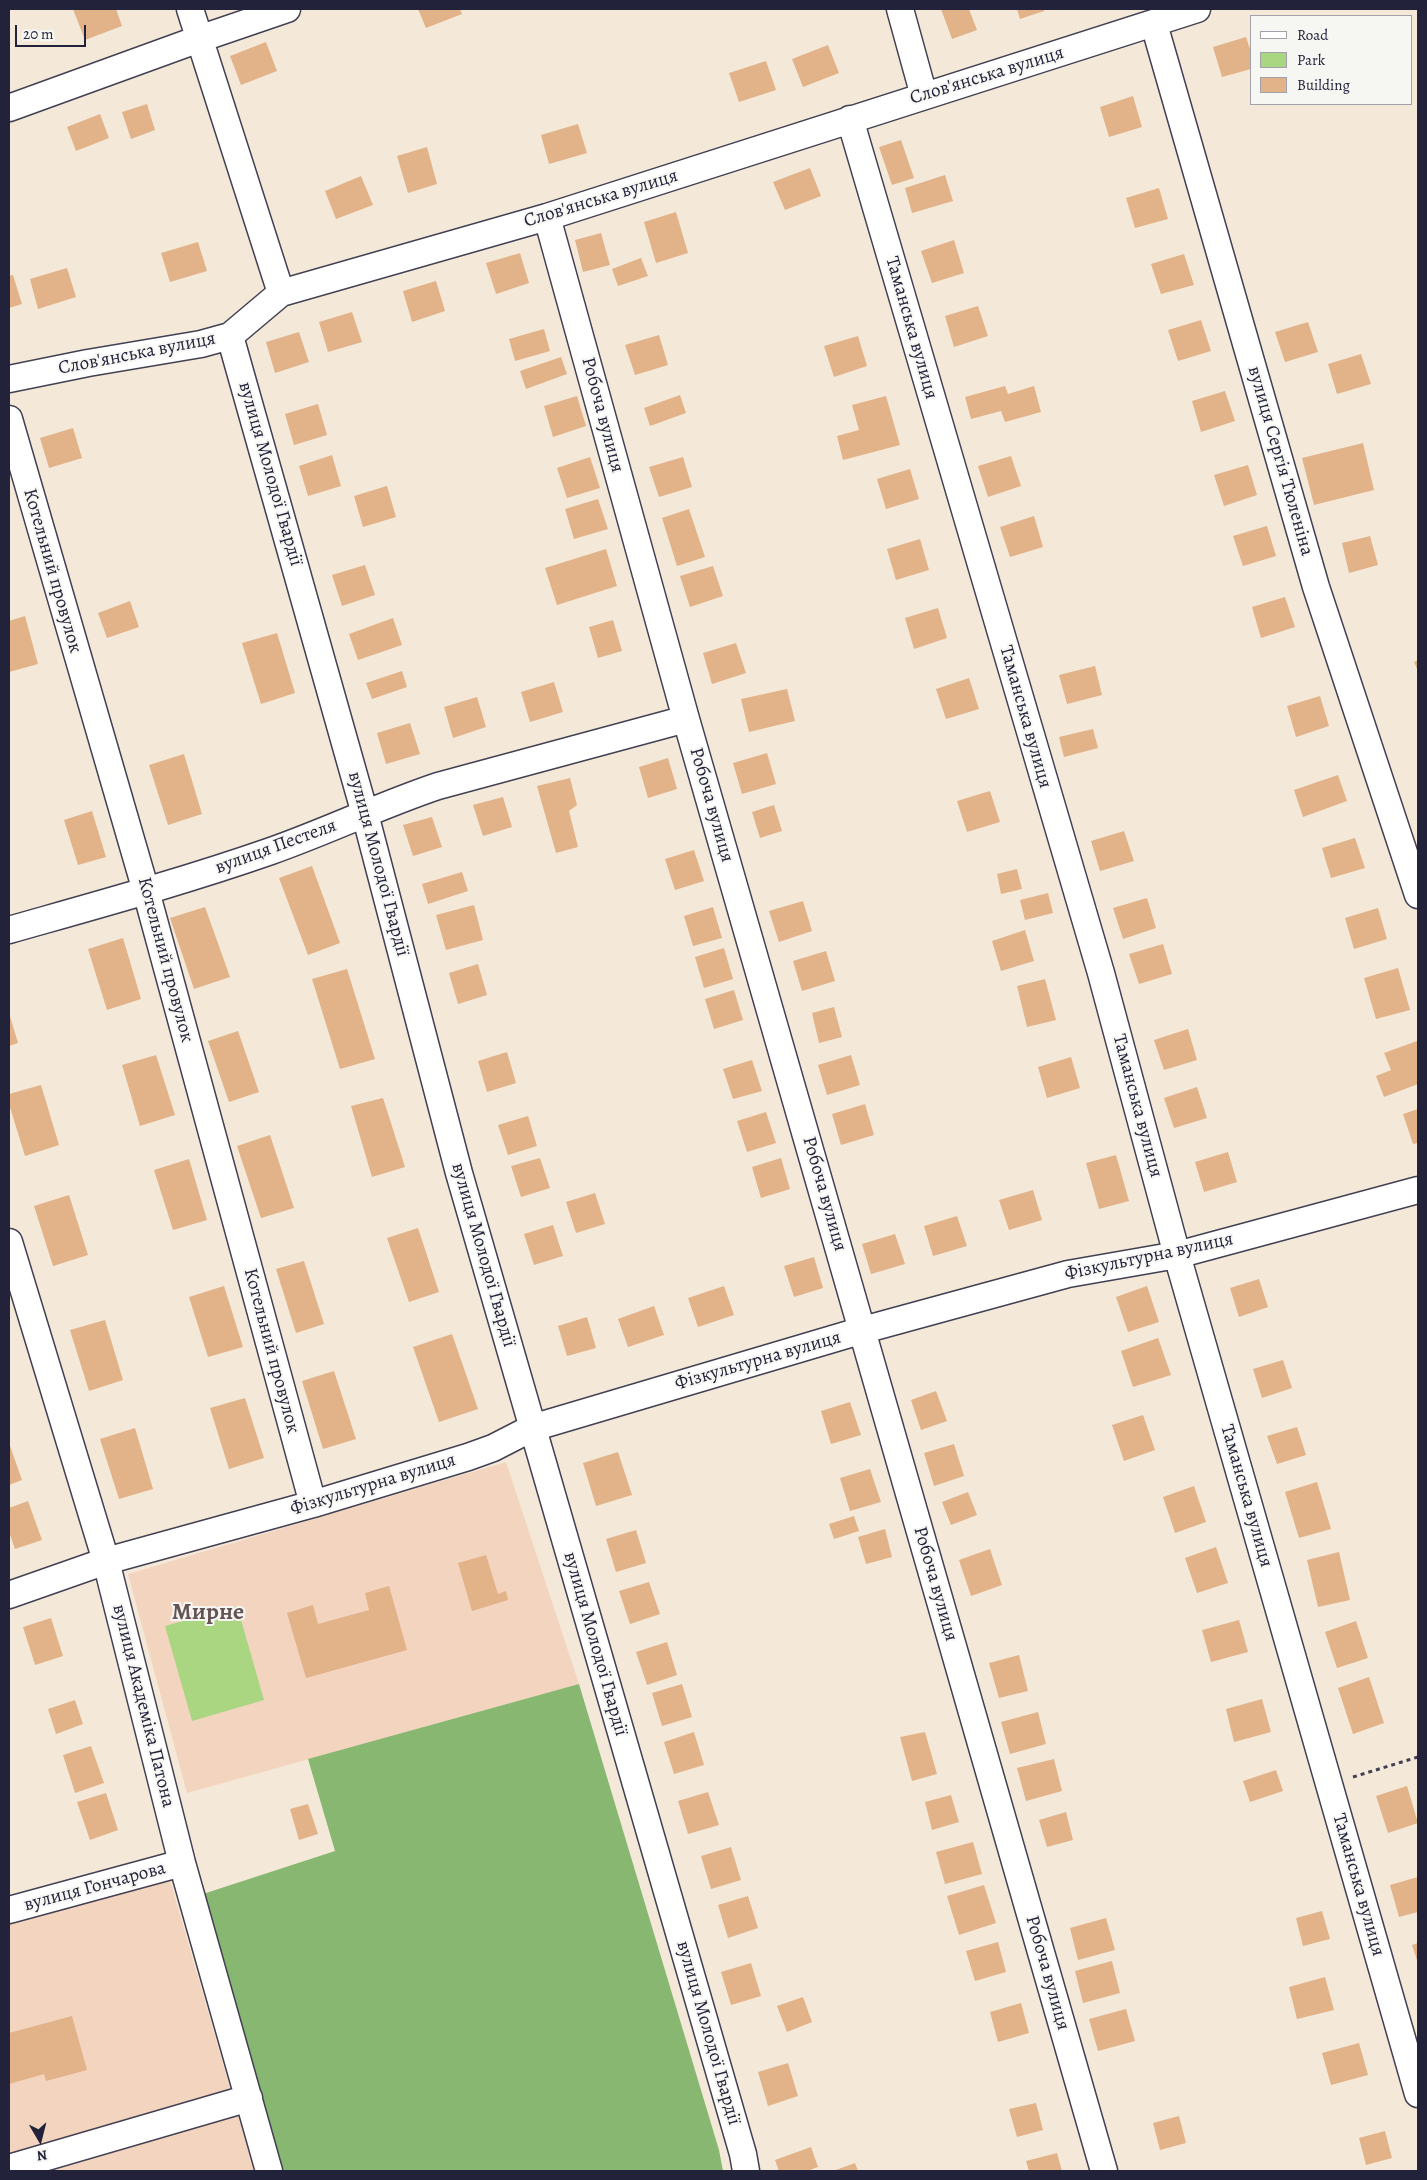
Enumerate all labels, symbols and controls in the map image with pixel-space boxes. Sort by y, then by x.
scale bar [18,15,89,47]
legend [1250,15,1412,105]
text: 20 m [23,24,54,44]
text: Road [1297,25,1328,45]
street label: Слов'янська вулиця [907,42,1067,110]
text: Park [1297,50,1325,70]
text: Building [1297,75,1350,95]
street label: Слов'янська вулиця [521,165,681,233]
street label: Таманська вулиця [880,254,942,402]
street label: Слов'янська вулиця [56,328,218,380]
street label: Робоча вулиця [576,355,628,475]
street label: вулиця Сергія Тюленіна [1242,364,1318,558]
street label: вулиця Молодої Гвардії [233,379,307,569]
street label: Котельний провулок [18,486,86,656]
street label: Таманська вулиця [994,643,1056,791]
street label: Робоча вулиця [684,745,738,865]
street label: вулиця Молодої Гвардії [342,769,414,959]
street label: вулиця Пестеля [212,814,340,880]
street label: Котельний провулок [132,875,198,1045]
street label: Таманська вулиця [1107,1032,1167,1180]
street label: Робоча вулиця [797,1134,851,1254]
street label: вулиця Молодої Гвардії [446,1160,520,1350]
street label: Фізкультурна вулиця [1063,1228,1235,1286]
street label: Котельний провулок [238,1266,304,1436]
street label: Фізкультурна вулиця [672,1326,844,1396]
street label: Таманська вулиця [1215,1422,1277,1570]
street label: Фізкультурна вулиця [288,1449,458,1521]
street label: Робоча вулиця [908,1524,962,1644]
street label: вулиця Молодої Гвардії [558,1549,632,1739]
district label: Мирне [172,1599,244,1627]
street label: вулиця Академіка Патона [107,1602,179,1810]
street label: Таманська вулиця [1327,1811,1389,1959]
street label: вулиця Гончарова [22,1857,168,1917]
street label: Робоча вулиця [1020,1913,1074,2033]
street label: вулиця Молодої Гвардії [671,1938,745,2128]
north arrow [15,2115,65,2165]
text: N [36,2145,49,2165]

